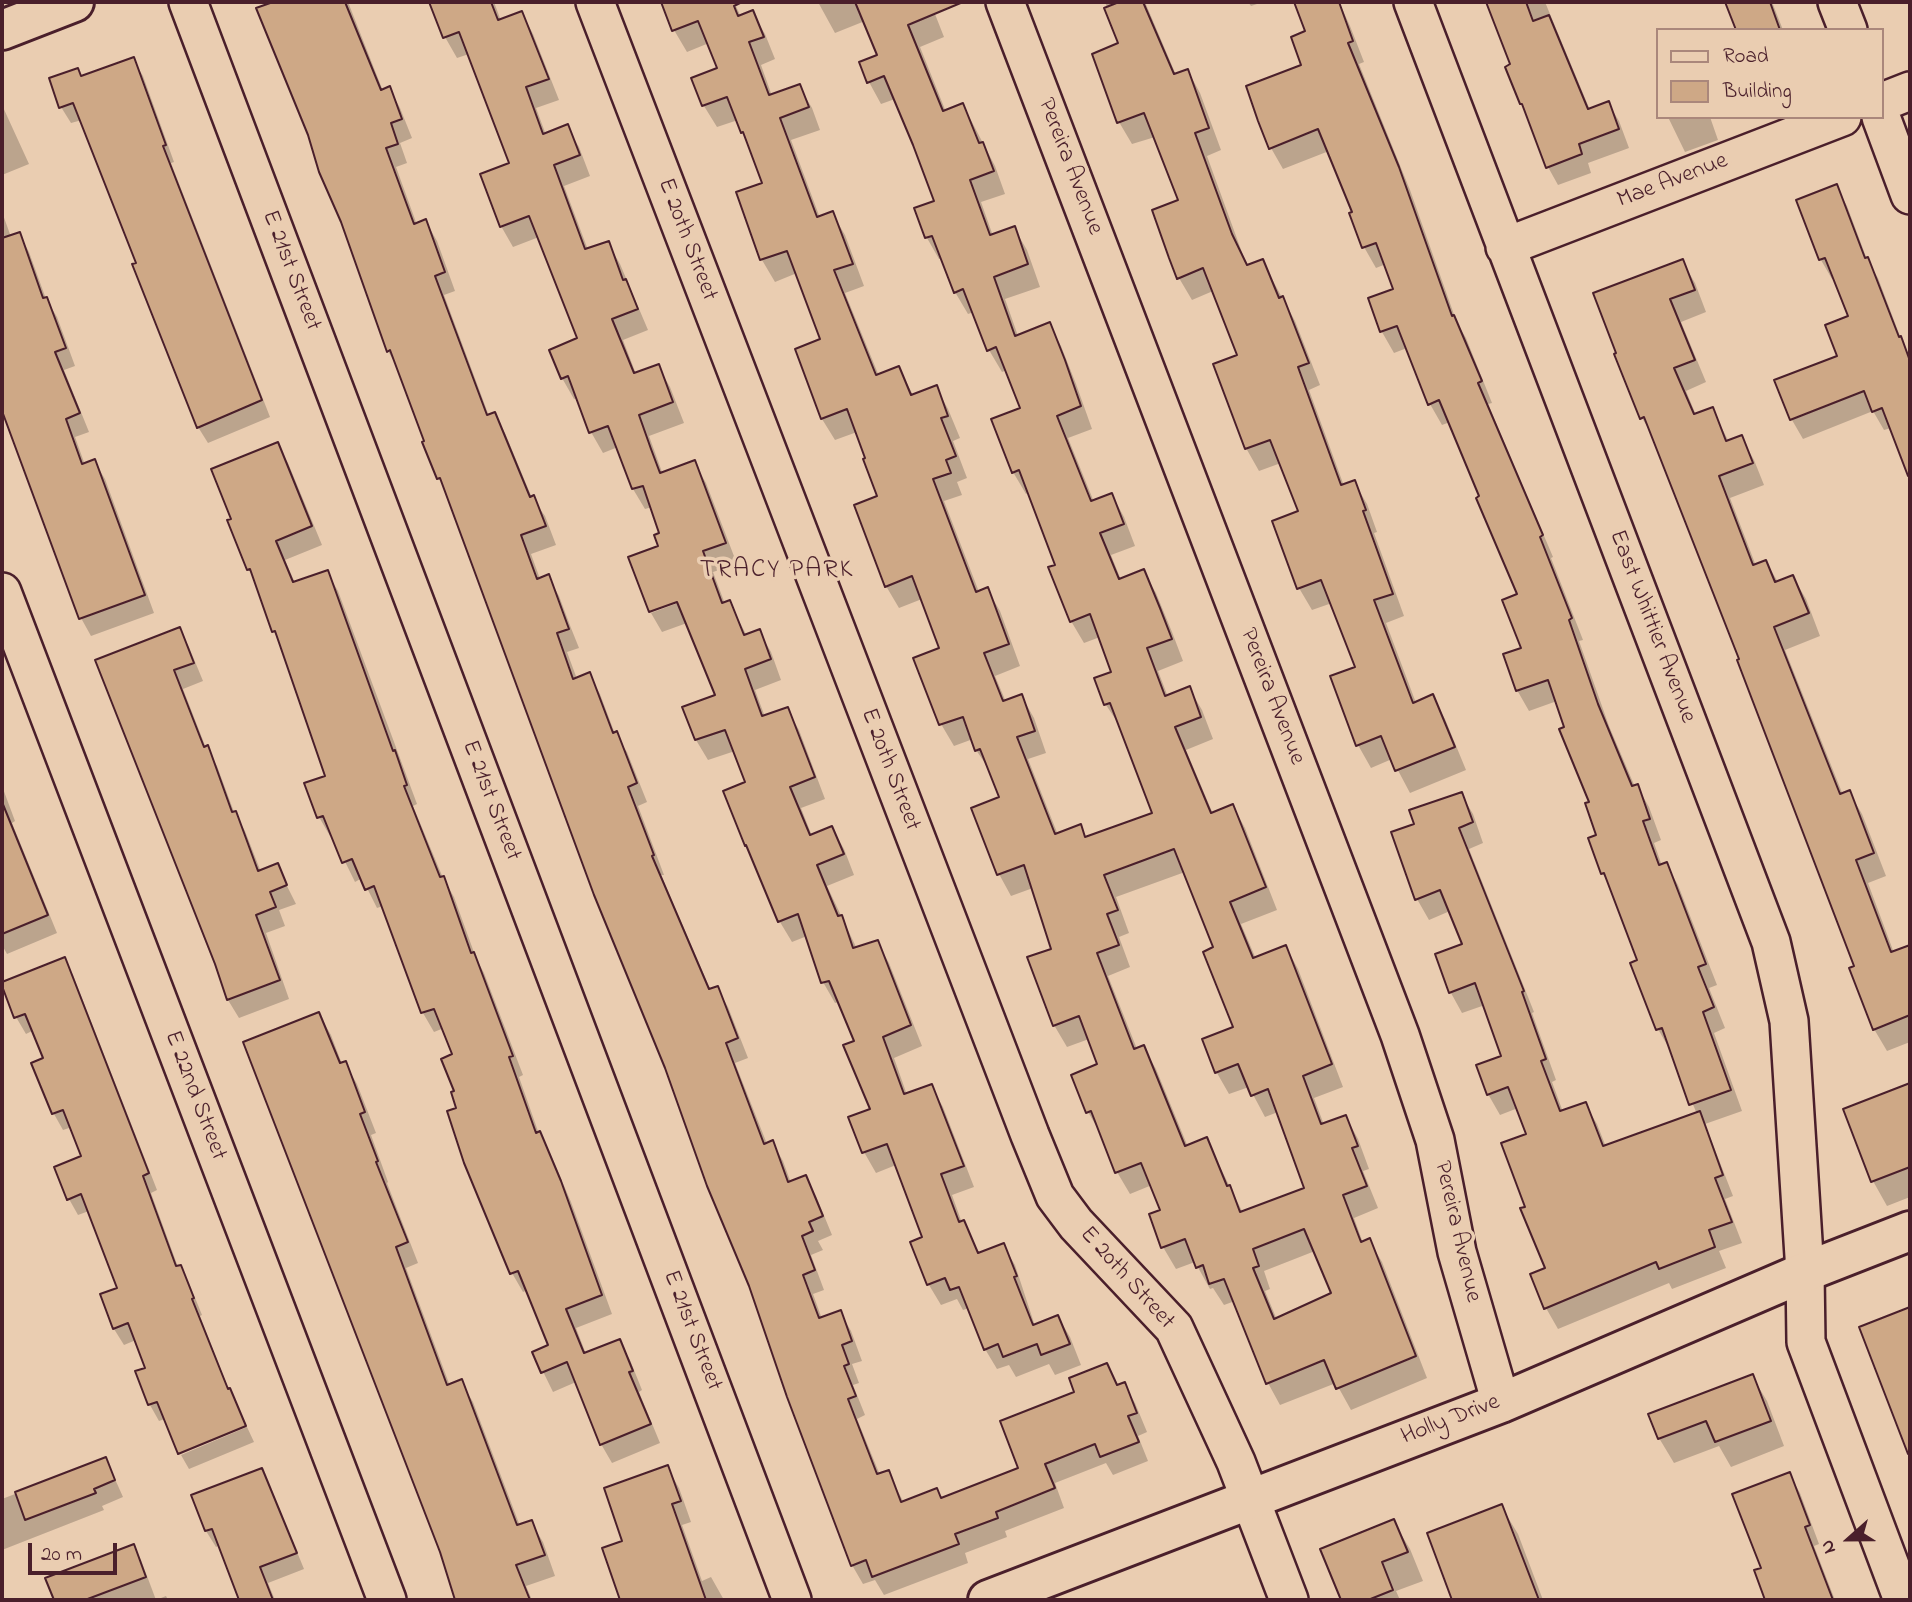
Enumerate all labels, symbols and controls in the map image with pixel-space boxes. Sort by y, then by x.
legend [1657,28,1884,119]
text: Road [1723,42,1769,72]
text: Building [1723,77,1792,107]
street label: Pereira Avenue [1030,95,1108,239]
street label: Mae Avenue [1614,148,1732,216]
street label: E 20th Street [649,175,723,305]
street label: E 21st Street [254,207,326,335]
street label: East Whittier Avenue [1601,526,1701,728]
district label: TRACY PARK [701,556,853,588]
street label: Pereira Avenue [1232,625,1310,769]
street label: E 20th Street [852,705,926,835]
street label: E 21st Street [454,737,526,865]
street label: E 22nd Street [156,1027,232,1165]
street label: Pereira Avenue [1426,1159,1486,1305]
street label: E 20th Street [1072,1222,1180,1336]
street label: E 21st Street [655,1267,727,1395]
street label: Holly Drive [1398,1389,1504,1453]
north arrow [1814,1504,1884,1574]
scale bar [32,1528,121,1572]
text: N [1814,1536,1844,1558]
text: 20 m [41,1540,82,1570]

